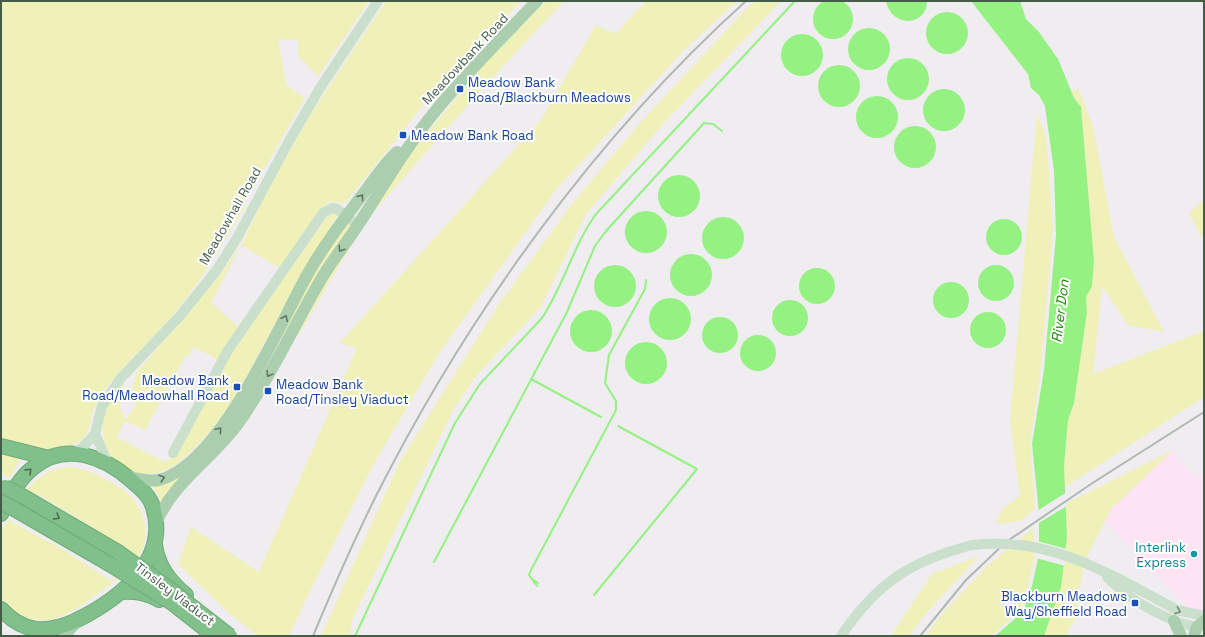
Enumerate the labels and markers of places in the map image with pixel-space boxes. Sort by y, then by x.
place label: Meadow Bank Road/Blackburn Meadows [468,74,631,106]
marker: Meadow Bank Road/Blackburn Meadows [455,84,465,94]
place label: Meadow Bank Road [411,127,534,144]
marker: Meadow Bank Road [398,130,408,140]
place label: Meadow Bank Road/Meadowhall Road [82,372,229,404]
place label: Meadow Bank Road/Tinsley Viaduct [276,376,409,408]
marker: Meadow Bank Road/Meadowhall Road [232,382,242,392]
marker: Meadow Bank Road/Tinsley Viaduct [263,386,273,396]
place label: Interlink Express [1135,539,1186,571]
marker: Interlink Express [1189,549,1199,559]
place label: Blackburn Meadows Way/Sheffield Road [1001,588,1127,620]
marker: Blackburn Meadows Way/Sheffield Road [1130,598,1140,608]

